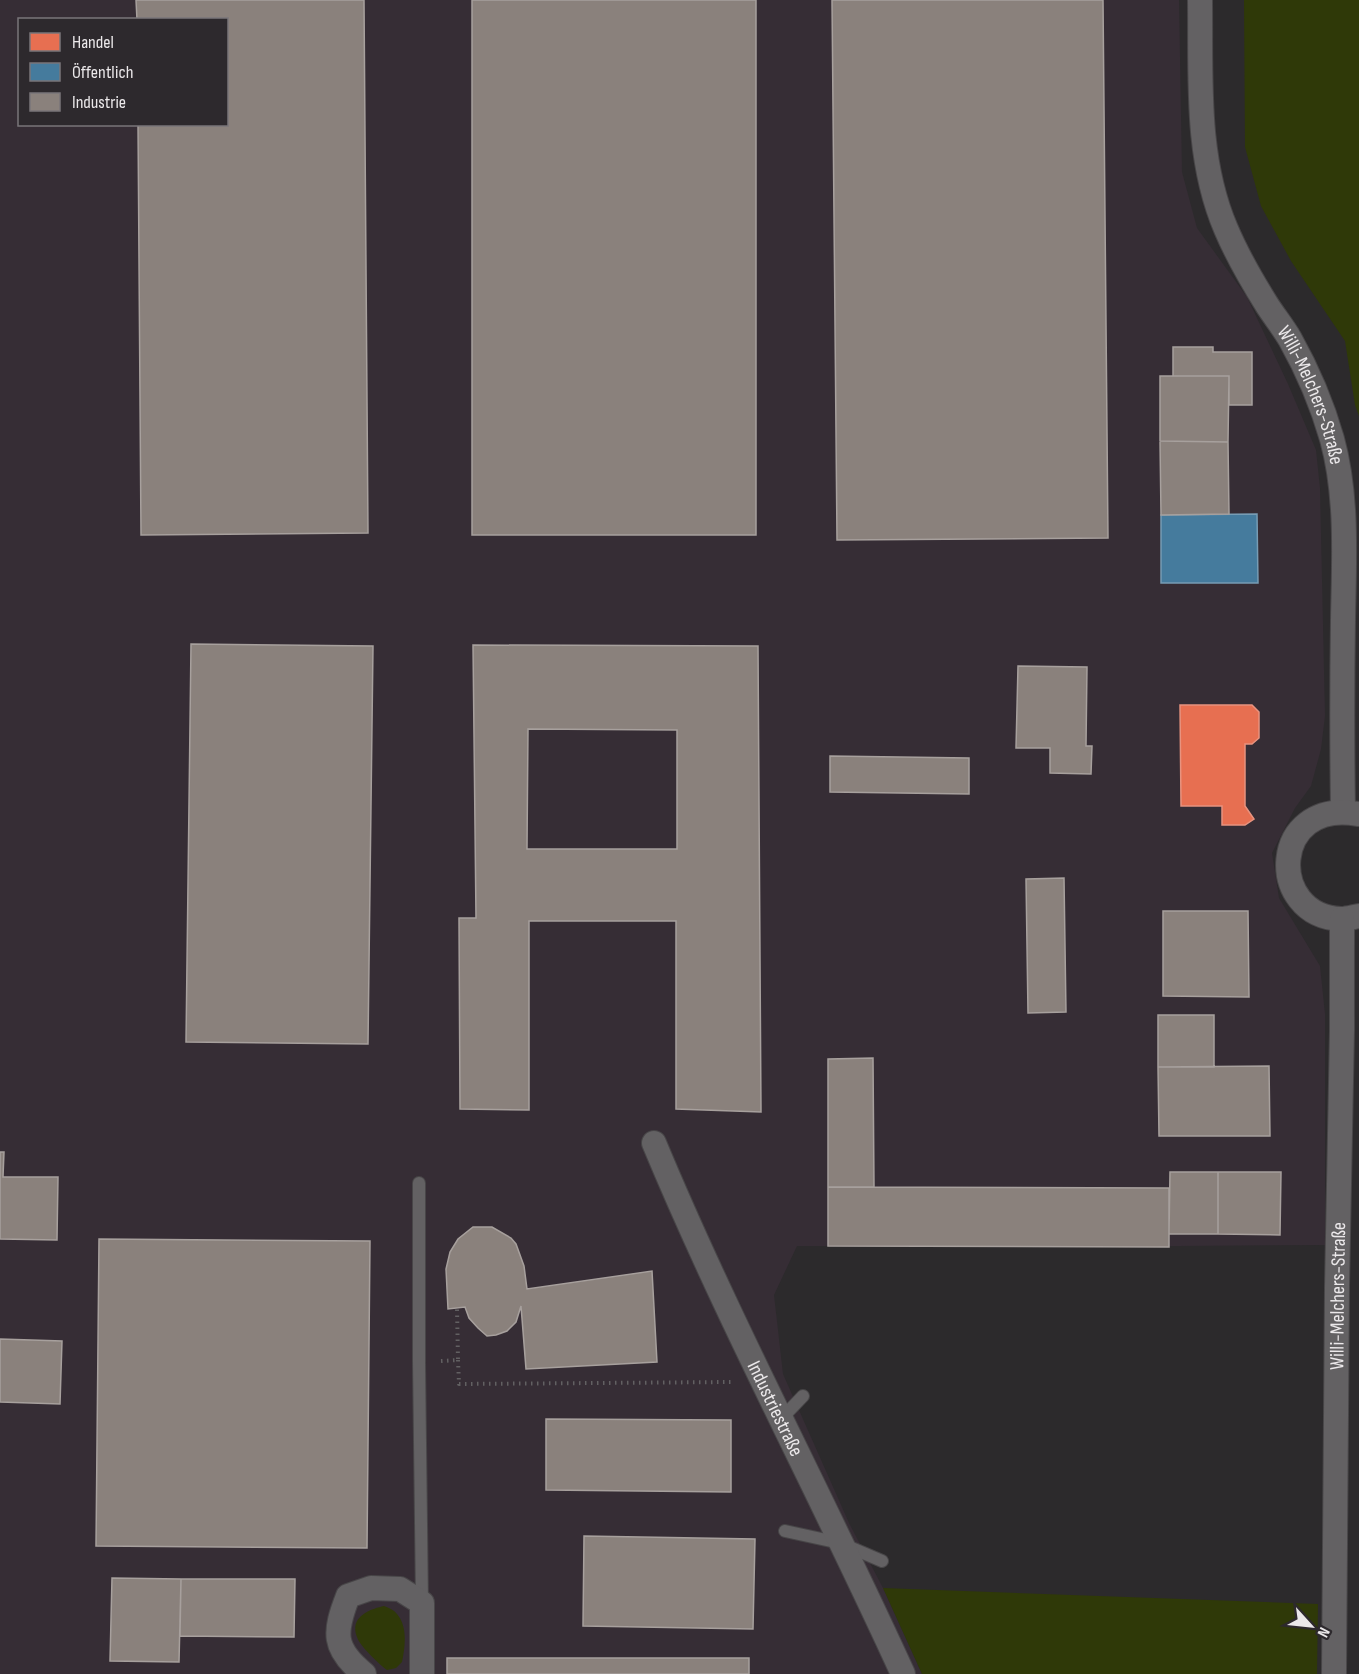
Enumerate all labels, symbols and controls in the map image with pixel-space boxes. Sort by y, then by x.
legend [18,18,228,126]
text: Handel [72,32,114,53]
text: Öffentlich [72,62,133,83]
text: Industrie [72,92,126,113]
street label: Willi-Melchers-Straße [1272,321,1349,467]
street label: Willi-Melchers-Straße [1325,1222,1351,1370]
street label: Industriestraße [742,1357,808,1460]
north arrow [1281,1596,1341,1656]
text: N [1313,1624,1333,1640]

